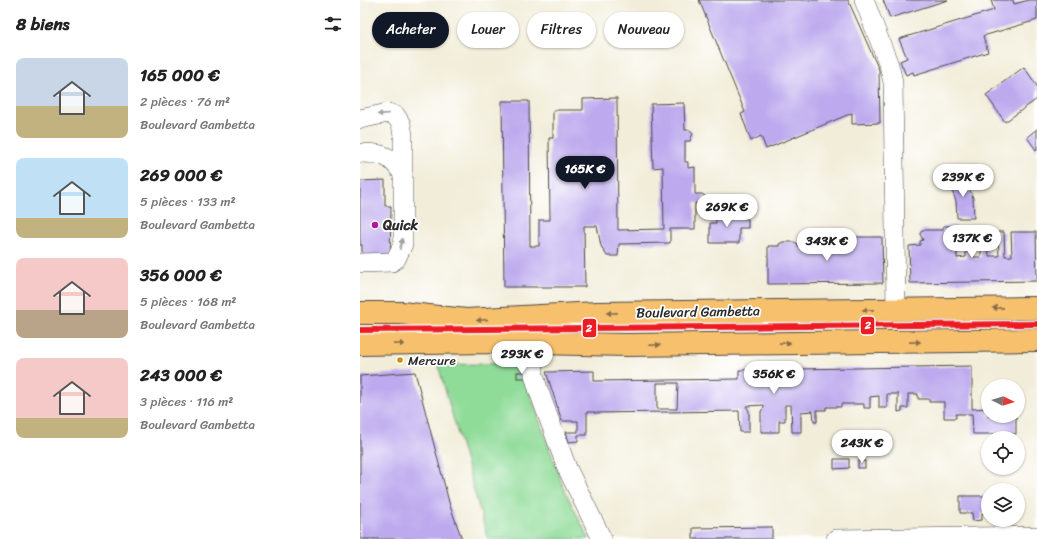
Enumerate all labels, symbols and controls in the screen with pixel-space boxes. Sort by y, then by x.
text: 8 biens [16,9,70,39]
chip: Acheter [372,12,449,48]
chip: Louer [457,12,519,48]
chip: Filtres [527,12,596,48]
chip: Nouveau [604,12,684,48]
icon: filters [322,13,344,35]
text: 165 000 € [140,60,220,90]
icon: home [48,74,96,122]
text: 2 pièces · 76 m² [140,90,230,113]
one-way arrow [377,111,389,118]
text: Boulevard Gambetta [140,113,255,136]
pin: 165K € [552,156,618,190]
text: 165K € [565,157,605,180]
text: 269 000 € [140,160,222,190]
pin: 239K € [930,164,996,198]
text: 239K € [942,165,984,188]
icon: home [48,174,96,222]
text: 5 pièces · 133 m² [140,190,236,213]
pin: 269K € [694,194,760,228]
text: 269K € [706,195,748,218]
text: Boulevard Gambetta [140,213,255,236]
place label: Quick [382,213,418,238]
marker: Quick [370,220,380,230]
pin: 137K € [939,225,1005,259]
text: 137K € [952,226,992,249]
pin: 343K € [794,228,860,262]
text: 343K € [806,229,848,252]
one-way arrow [399,238,405,251]
text: 356 000 € [140,260,222,290]
icon: home [48,274,96,322]
text: 5 pièces · 168 m² [140,290,236,313]
street label: Boulevard Gambetta [636,298,760,326]
one-way arrow [991,305,1004,311]
one-way arrow [861,307,874,313]
one-way arrow [605,310,618,316]
text: Boulevard Gambetta [140,313,255,336]
one-way arrow [476,316,488,323]
line badge: 2 [860,316,875,335]
text: 2 [864,316,872,335]
line badge: 2 [582,318,597,338]
text: 2 [585,319,593,338]
one-way arrow [909,339,922,345]
one-way arrow [393,340,405,347]
one-way arrow [779,340,792,346]
pin: 293K € [489,341,555,375]
text: 293K € [501,342,543,365]
one-way arrow [649,342,662,348]
place label: Mercure [408,349,456,372]
marker: Mercure [395,355,405,365]
text: 243 000 € [140,360,222,390]
pin: 356K € [741,361,807,395]
text: 356K € [753,362,795,385]
icon: home [48,374,96,422]
north arrow [981,379,1025,423]
map controls [981,379,1025,527]
text: 3 pièces · 116 m² [140,390,233,413]
text: Boulevard Gambetta [140,413,255,436]
pin: 243K € [829,430,895,464]
text: 243K € [841,431,883,454]
button: locate [981,431,1025,475]
button: layers [981,483,1025,527]

